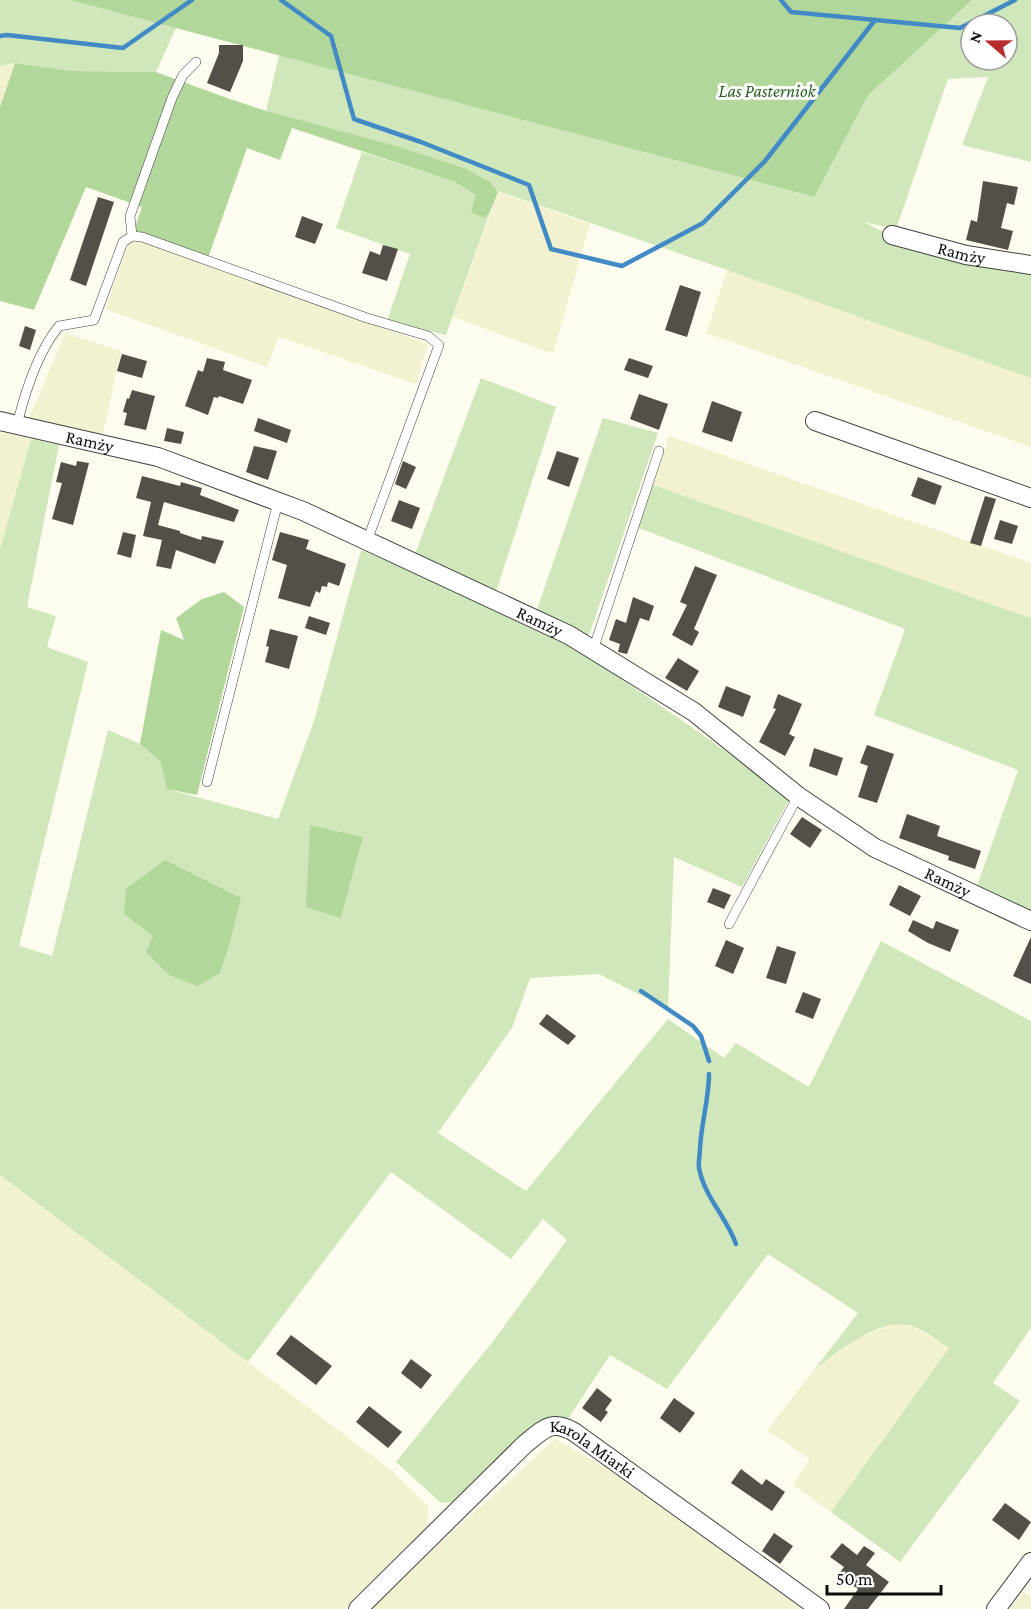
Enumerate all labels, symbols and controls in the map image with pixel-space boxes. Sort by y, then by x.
north arrow [959,12,1019,72]
text: N [966,29,985,45]
park label: Las Pasterniok [718,81,817,101]
street label: Ramży [935,238,988,268]
street label: Ramży [64,426,116,457]
street label: Ramży [514,602,567,641]
street label: Ramży [922,863,975,902]
street label: Karola Miarki [549,1416,639,1483]
scale bar [827,1558,941,1596]
text: 50 m [836,1569,873,1589]

